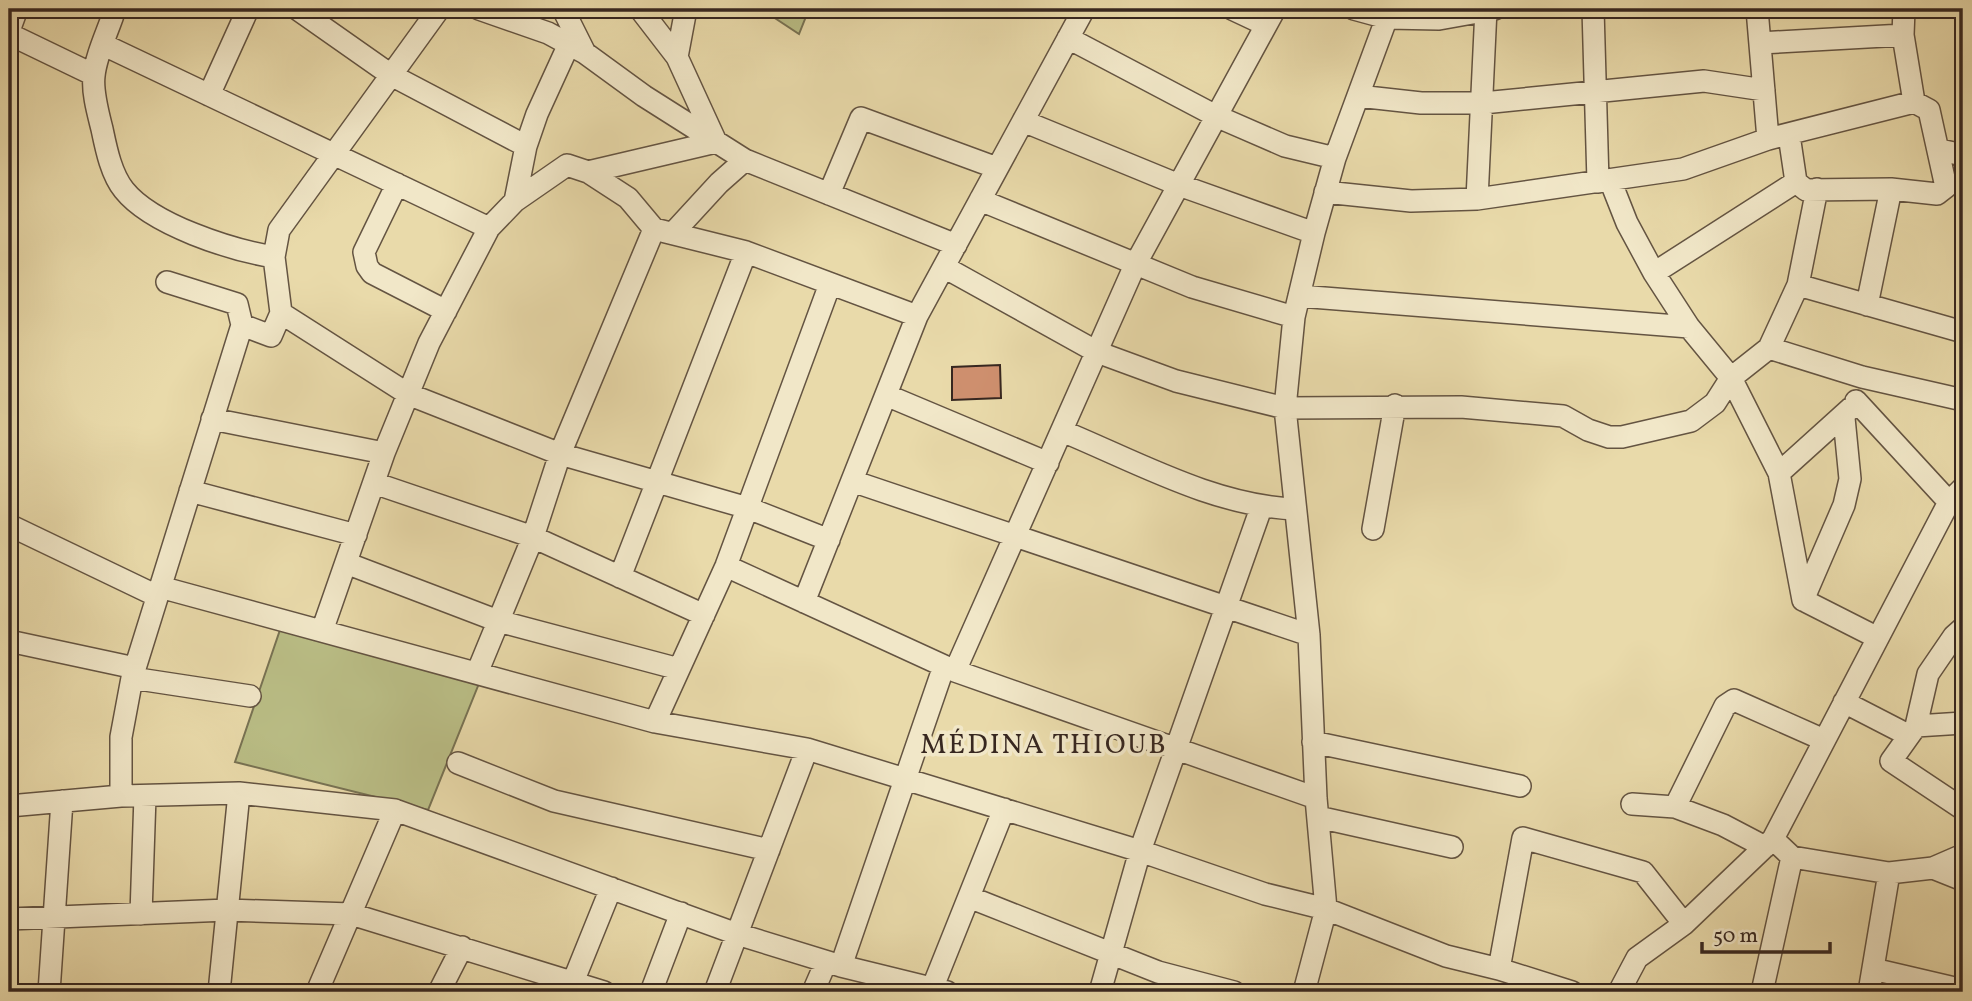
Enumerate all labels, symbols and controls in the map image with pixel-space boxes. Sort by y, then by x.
district label: MÉDINA THIOUB [920,726,1168,765]
scale bar [1702,910,1830,954]
text: 50 m [1713,922,1758,951]

